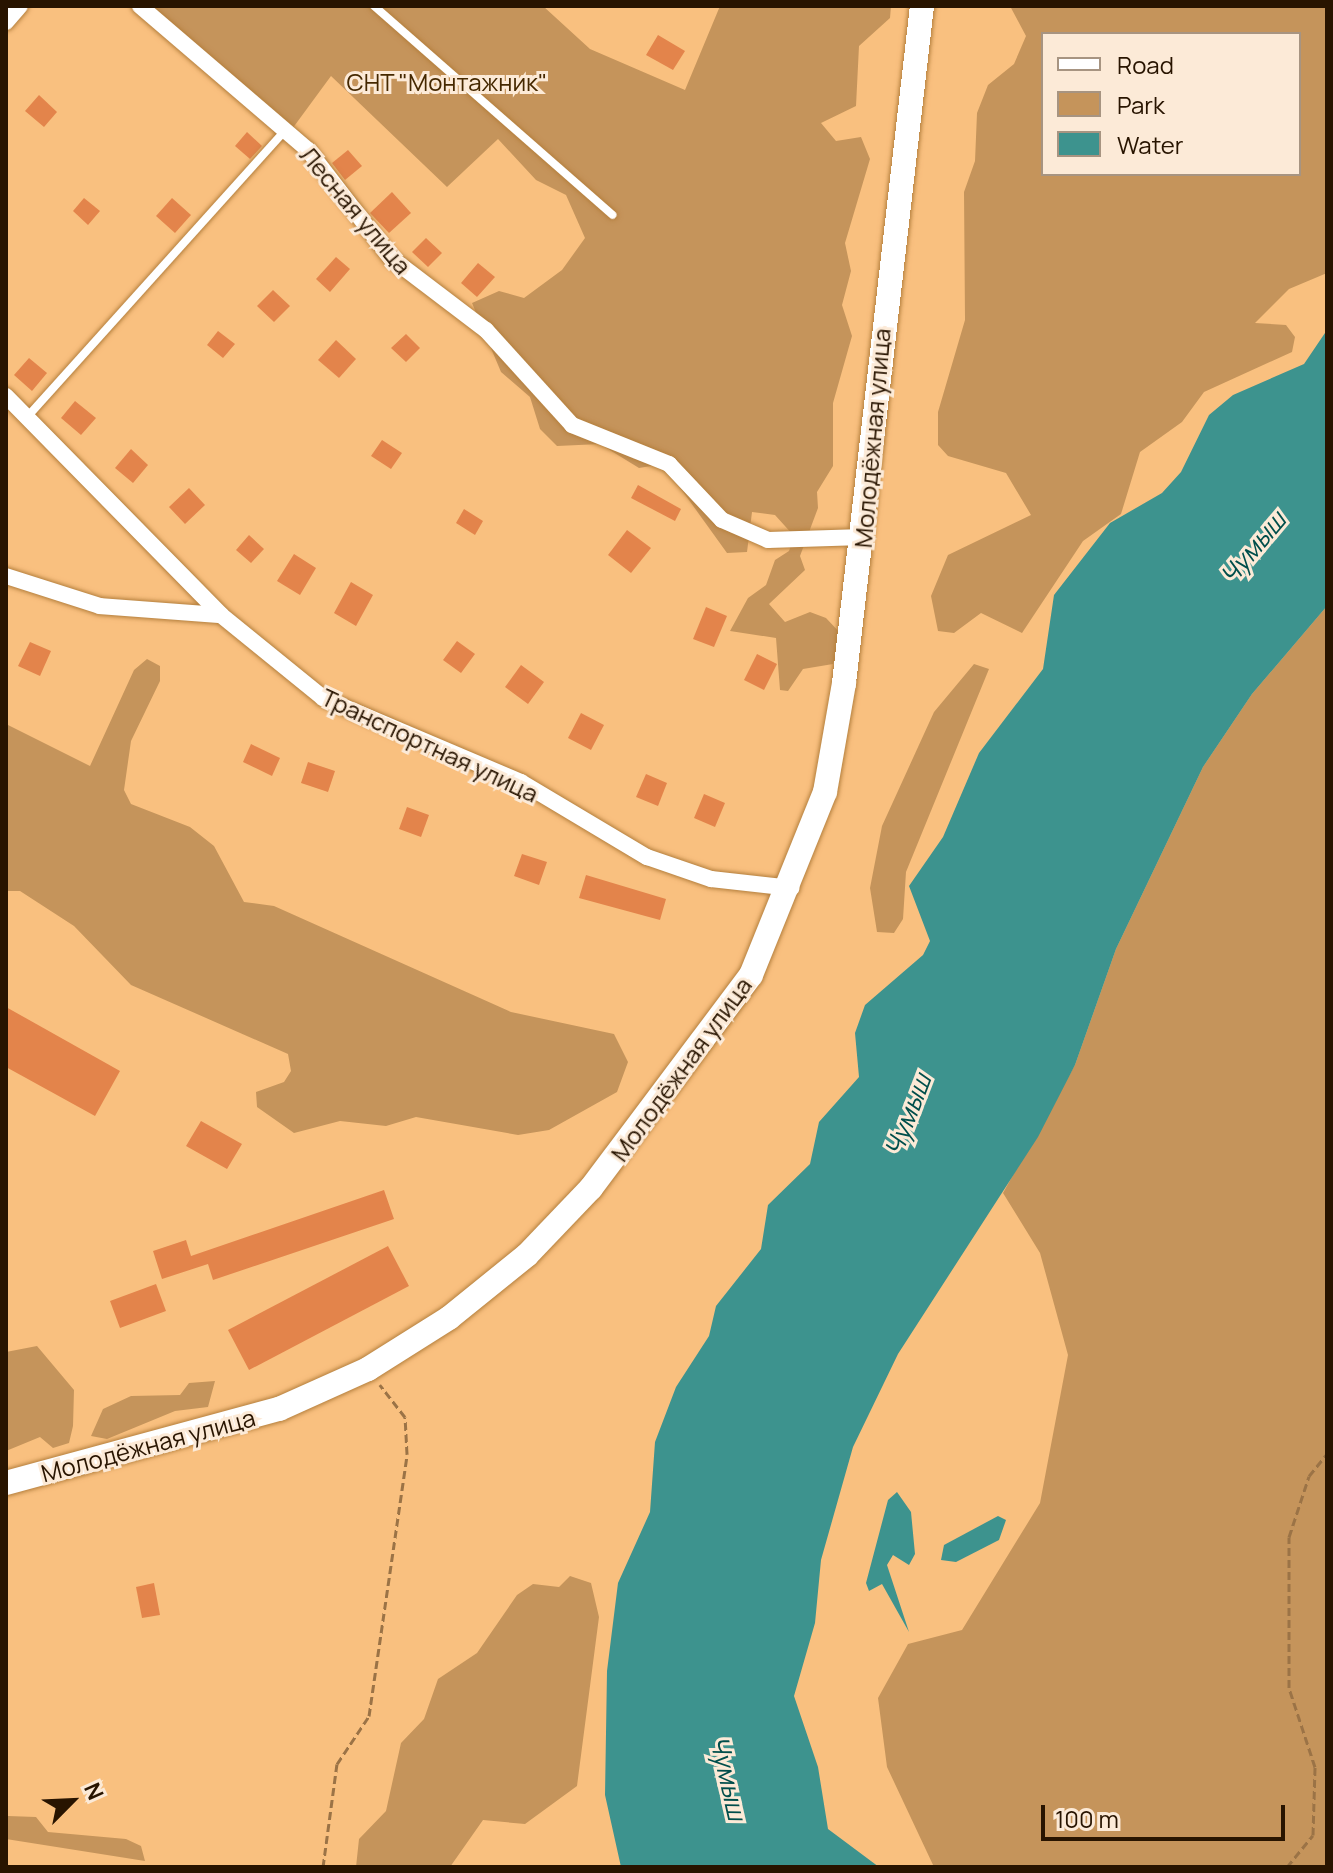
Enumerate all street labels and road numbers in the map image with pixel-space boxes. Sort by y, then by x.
street label: Лесная улица [294,140,418,280]
street label: Молодёжная улица [848,327,896,549]
street label: Транспортная улица [317,682,543,808]
street label: Молодёжная улица [605,971,757,1167]
street label: Молодёжная улица [38,1403,258,1487]

